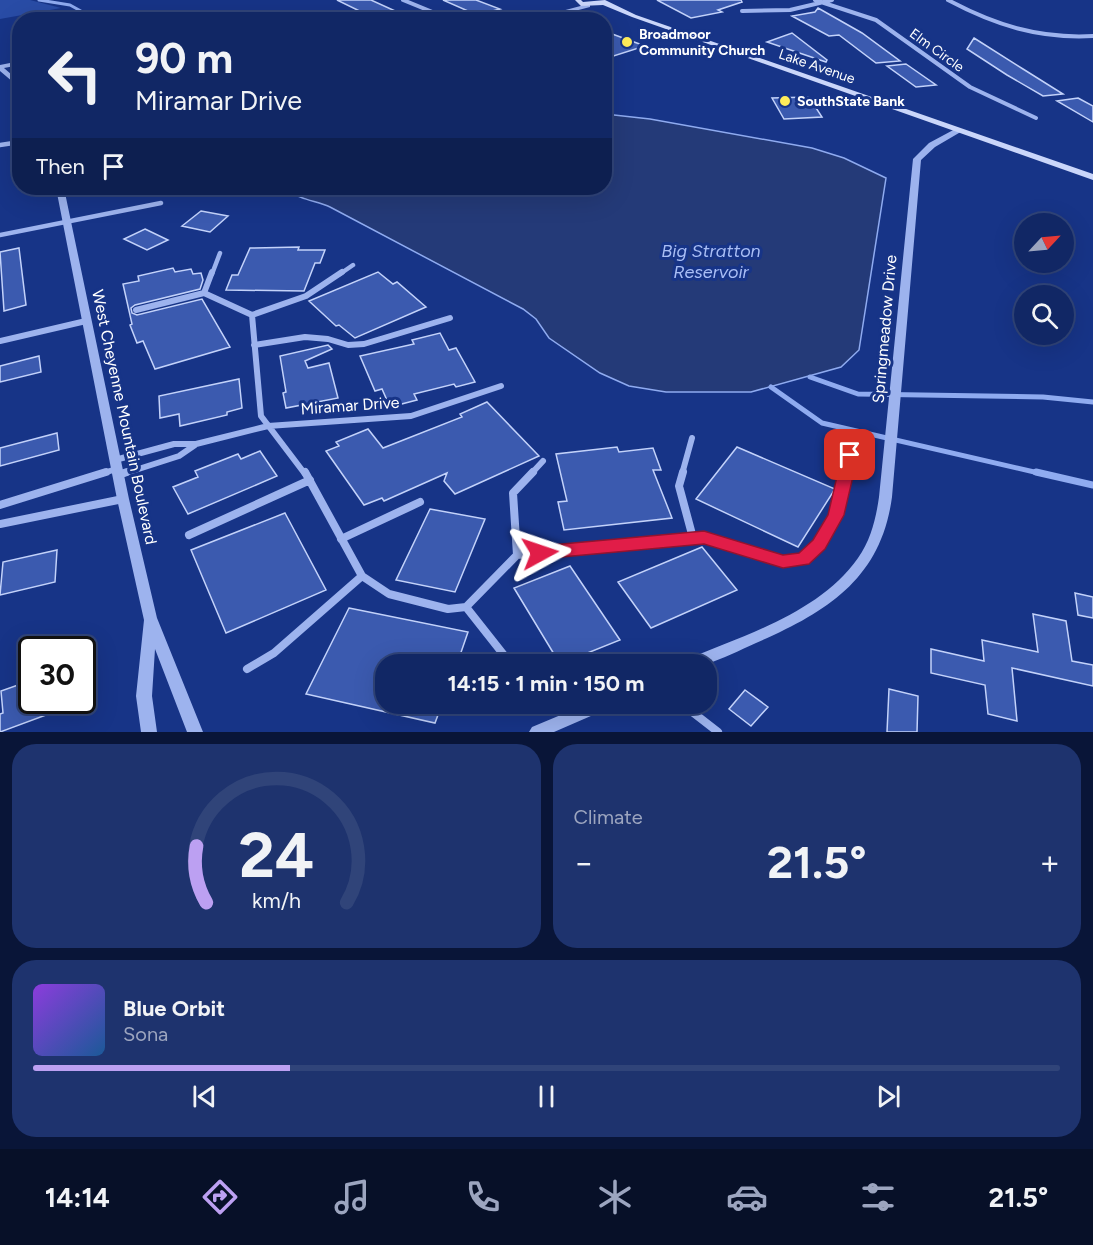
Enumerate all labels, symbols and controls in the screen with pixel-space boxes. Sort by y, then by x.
street label: Elm Circle [906,25,968,76]
place label: Broadmoor Community Church [639,26,765,59]
text: 90 m [135,33,233,84]
marker: Broadmoor Community Church [620,35,634,49]
icon: left [36,36,114,114]
street label: Lake Avenue [776,45,858,88]
text: Miramar Drive [135,84,302,117]
place label: SouthState Bank [797,93,905,110]
marker: SouthState Bank [778,94,792,108]
icon: arrive [97,150,130,183]
text: Then [36,153,85,180]
north arrow [1014,213,1074,273]
map controls [1014,213,1074,345]
water label: Big Stratton Reservoir [661,240,761,283]
street label: Springmeadow Drive [869,254,900,404]
button: search [1014,285,1074,345]
street label: West Cheyenne Mountain Boulevard [88,288,161,546]
street label: Miramar Drive [300,393,400,418]
pin [824,429,875,480]
icon: arrive [833,438,866,471]
position arrow [508,521,572,585]
speed limit sign: 30 [18,636,96,714]
text: 14:15 · 1 min · 150 m [448,670,645,697]
text: Climate [574,805,643,829]
text: 24 [238,818,314,893]
text: 21.5° [767,835,866,889]
text: − [574,843,594,882]
text: + [1039,843,1060,882]
text: km/h [252,888,301,913]
text: Blue Orbit [123,995,225,1022]
text: Sona [123,1022,168,1046]
icon: previous [188,1080,221,1113]
icon: pause [530,1080,563,1113]
icon: next [872,1080,905,1113]
icon: directions [199,1176,241,1218]
icon: music [331,1176,373,1218]
icon: phone [462,1176,504,1218]
icon: climate [594,1176,636,1218]
icon: car [726,1176,768,1218]
icon: filters [857,1176,899,1218]
text: 14:14 [45,1181,110,1214]
text: 21.5° [989,1181,1048,1214]

